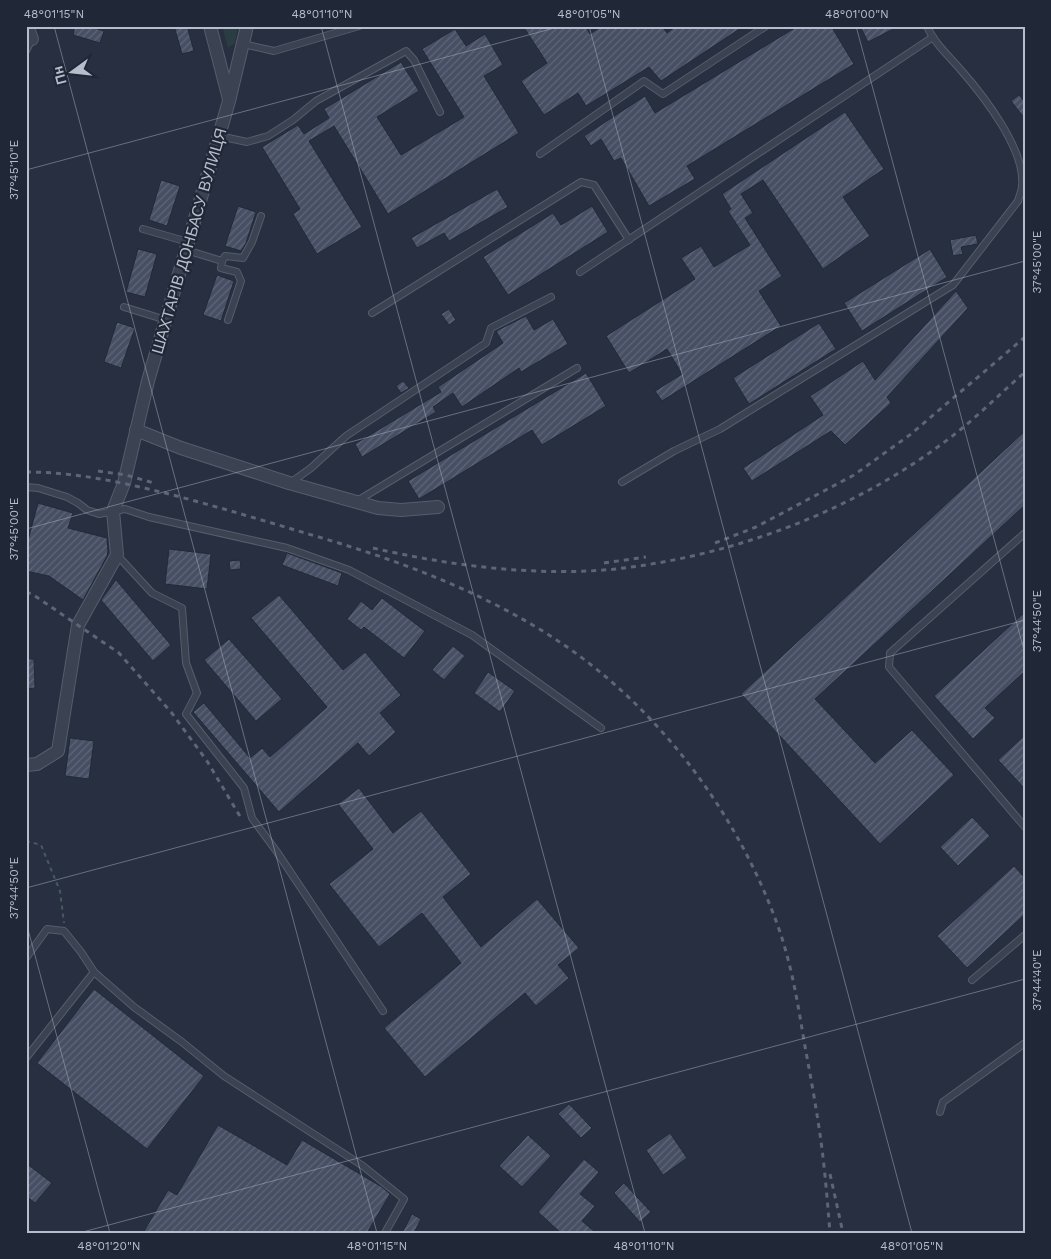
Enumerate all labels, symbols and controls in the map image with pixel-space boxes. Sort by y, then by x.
text: 48°01'15"N [24,7,84,21]
text: 48°01'10"N [292,7,353,21]
text: 48°01'05"N [557,7,621,21]
text: 48°01'00"N [825,7,889,21]
north arrow [48,48,98,98]
text: Пн [49,64,70,86]
street label: ШАХТАРІВ ДОНБАСУ ВУЛИЦЯ [148,126,230,356]
text: 37°45'10"E [7,140,21,200]
text: 37°45'00"E [1030,230,1044,294]
text: 37°45'00"E [7,497,21,561]
text: 37°44'50"E [1030,590,1044,652]
text: 37°44'50"E [7,857,21,919]
text: 37°44'40"E [1030,949,1044,1011]
text: 48°01'20"N [77,1239,141,1253]
text: 48°01'15"N [347,1239,407,1253]
text: 48°01'10"N [614,1239,675,1253]
text: 48°01'05"N [880,1239,944,1253]

